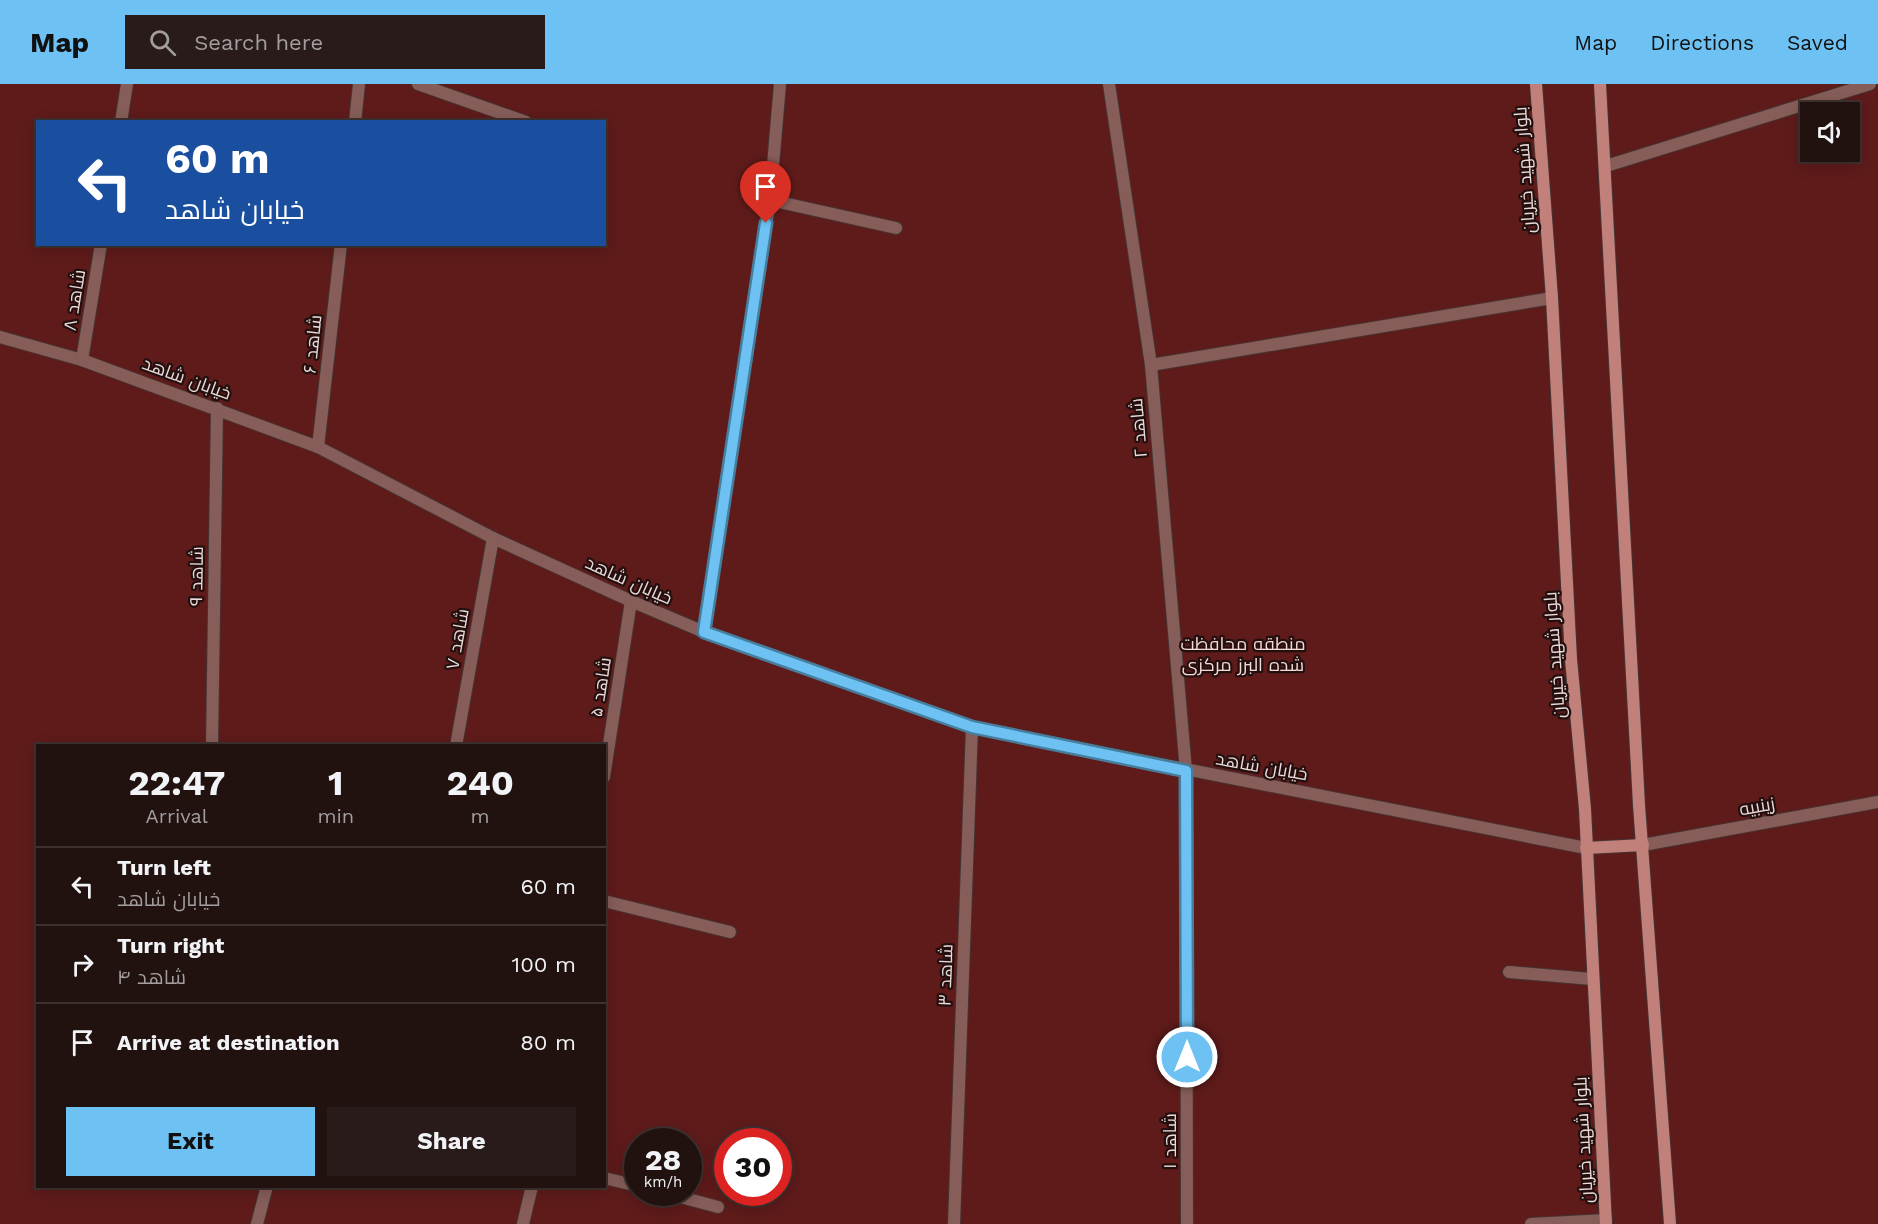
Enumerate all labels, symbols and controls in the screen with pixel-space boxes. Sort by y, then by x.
search box [125,15,545,69]
text: Map [30,26,89,59]
icon: search [146,26,179,59]
text: Search here [194,30,323,55]
text: Map [1574,30,1617,55]
text: Directions [1650,30,1754,55]
text: Saved [1787,30,1848,55]
map controls [1800,102,1860,162]
button: sound [1800,102,1860,162]
street label: بلوار شهید خیریان [1509,106,1540,234]
text: 60 m [165,134,269,183]
icon: left [66,144,144,222]
pin [740,161,791,223]
icon: arrive [749,170,782,203]
text: خیابان شاهد [165,194,304,226]
street label: شاهد ۸ [59,268,89,332]
street label: شاهد ۶ [298,314,326,374]
street label: خیابان شاهد [139,352,234,405]
street label: شاهد ۲ [1125,397,1151,459]
street label: شاهد ۹ [185,546,207,606]
street label: خیابان شاهد [582,551,676,609]
street label: بلوار شهید خیریان [1539,591,1570,719]
street label: شاهد ۷ [441,607,473,671]
park label: منطقه محافظت شده البرز مرکزی [1180,633,1306,676]
street label: شاهد ۵ [585,656,615,718]
street label: خیابان شاهد [1214,748,1310,785]
text: 22:47 [128,762,225,804]
text: 1 [328,762,344,804]
text: 240 [446,762,514,804]
street label: زینبیه [1738,793,1777,820]
text: Arrival [146,804,208,828]
text: min [317,804,354,828]
text: m [471,804,490,828]
text: Turn left [117,855,211,880]
icon: left [66,870,99,903]
text: 60 m [520,874,576,899]
text: خیابان شاهد [117,887,220,911]
text: Turn right [117,933,224,958]
street label: شاهد ۳ [933,943,957,1007]
icon: right [66,948,99,981]
text: 100 m [512,952,576,977]
text: شاهد ۴ [117,965,186,989]
position arrow [1155,1025,1219,1089]
icon: arrive [66,1026,99,1059]
text: Arrive at destination [117,1030,340,1055]
text: 80 m [520,1030,576,1055]
street label: بلوار شهید خیریان [1569,1076,1598,1204]
button: Exit [66,1107,315,1176]
button: Share [327,1107,576,1176]
street label: شاهد ۱ [1159,1113,1180,1169]
speed limit sign: 30 [714,1128,792,1206]
text: 28 [645,1142,681,1177]
text: km/h [644,1173,682,1191]

